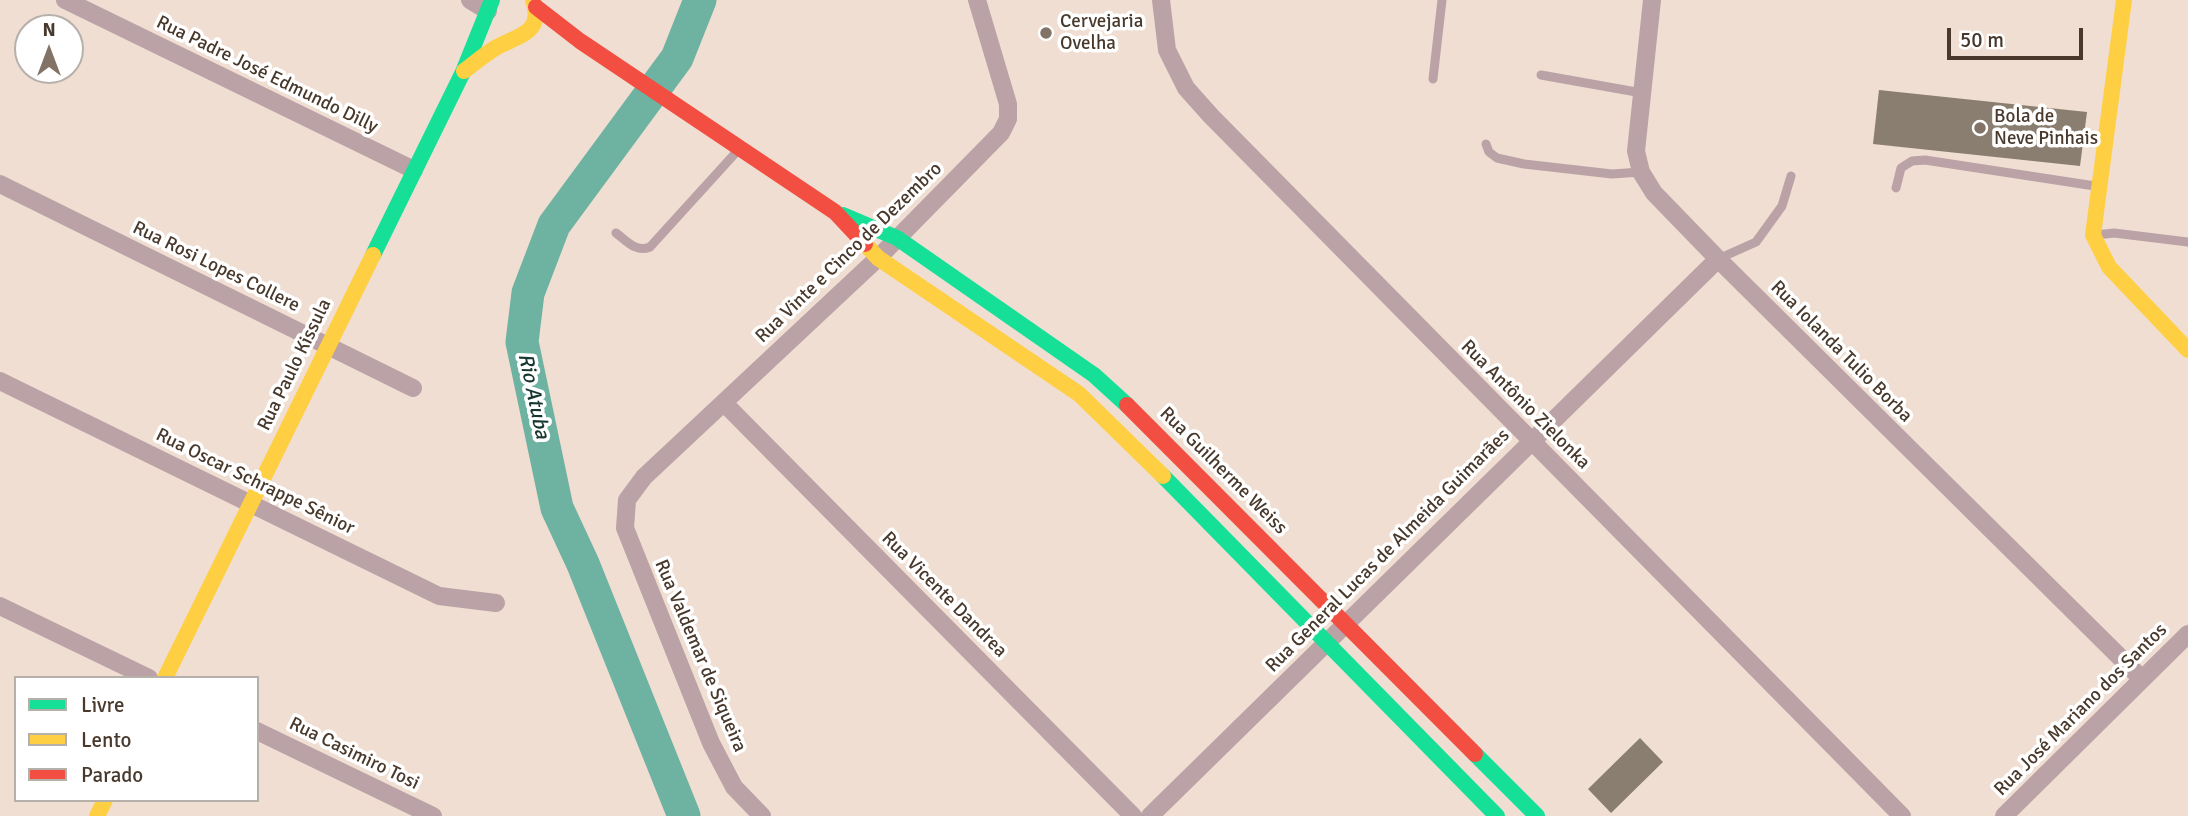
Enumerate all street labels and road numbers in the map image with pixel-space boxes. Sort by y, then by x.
street label: Rua Padre José Edmundo Dilly [153,11,381,139]
street label: Rua Vinte e Cinco de Dezembro [751,158,947,348]
street label: Rua Rosi Lopes Collere [129,217,303,317]
street label: Rua Iolanda Tulio Borba [1765,276,1917,428]
street label: Rua Paulo Kissula [253,295,337,435]
street label: Rua Antônio Zielonka [1456,336,1594,474]
street label: Rua Guilherme Weiss [1155,403,1291,539]
street label: Rua Oscar Schrappe Sênior [152,424,358,540]
street label: Rua General Lucas de Almeida Guimarães [1261,424,1515,678]
street label: Rua Vicente Dandrea [876,527,1012,663]
street label: Rua Valdemar de Siqueira [649,556,751,756]
street label: Rua José Mariano dos Santos [1990,619,2172,801]
street label: Rua Casimiro Tosi [285,713,423,795]

